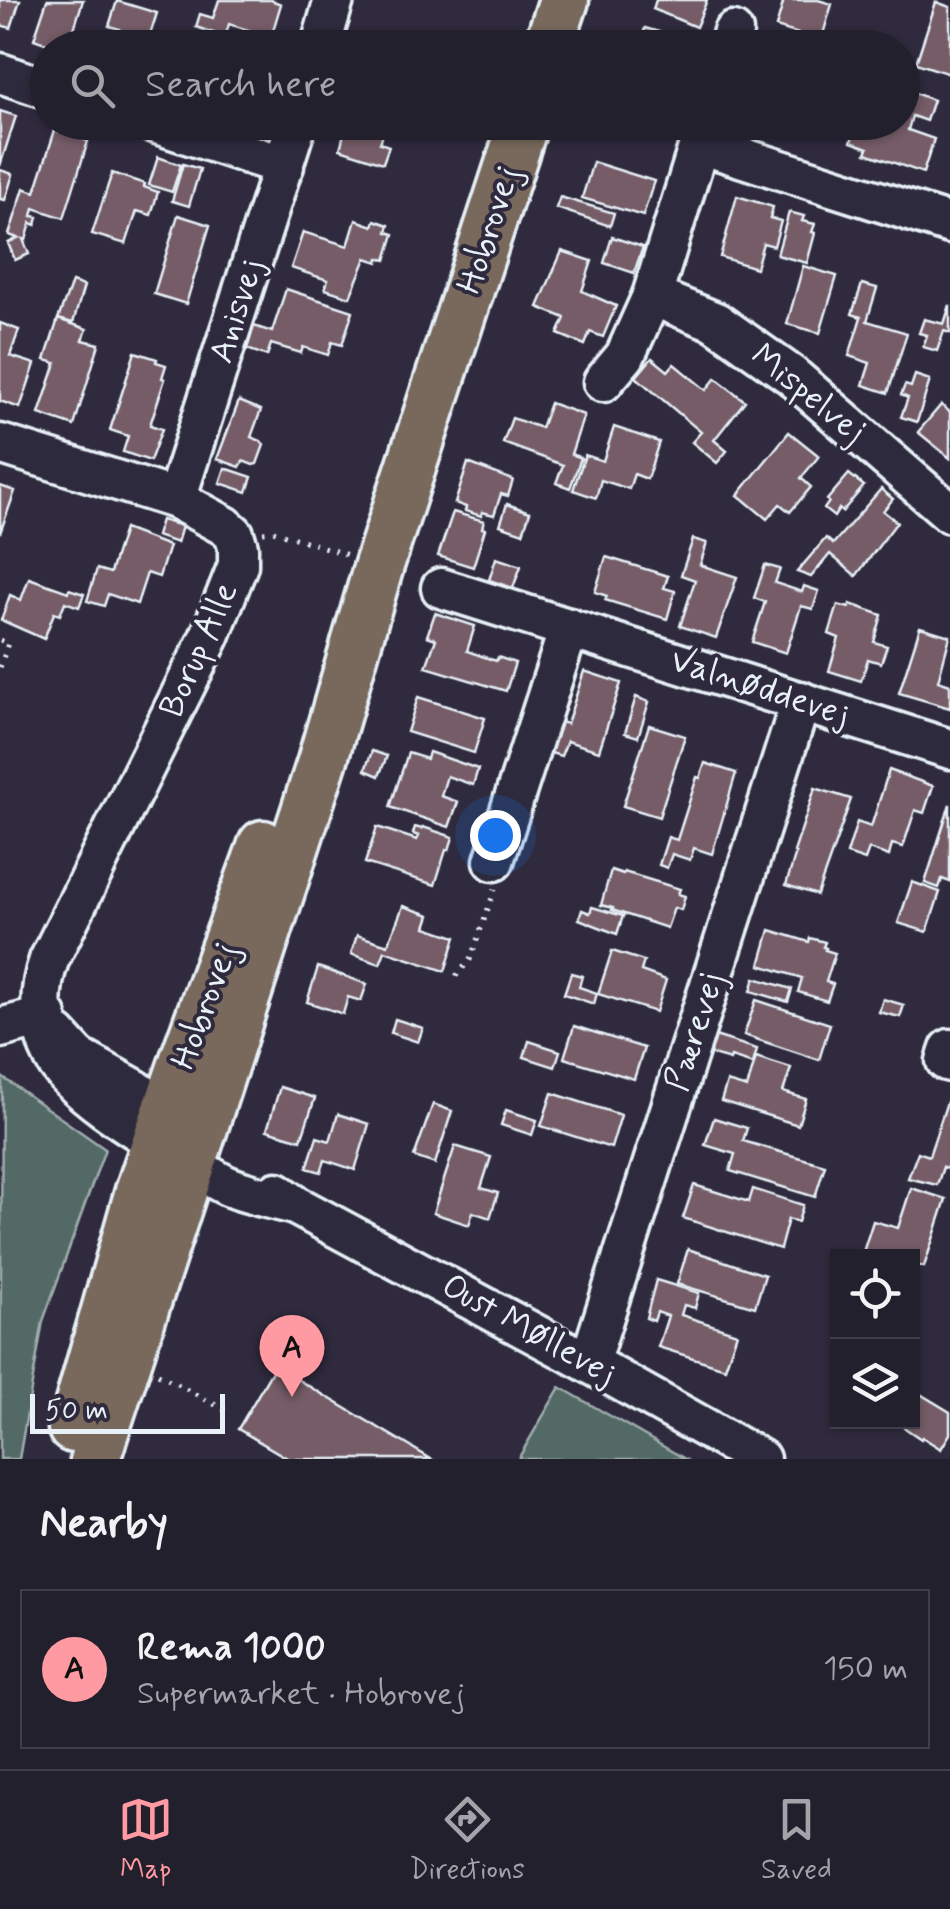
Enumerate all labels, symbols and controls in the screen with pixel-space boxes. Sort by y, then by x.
search box [30,30,920,140]
icon: search [65,58,120,113]
text: Search here [145,61,336,110]
street label: Hobrovej [447,160,531,300]
street label: Anisvej [199,253,275,369]
street label: Mispelvej [741,333,875,455]
street label: Borup Alle [149,575,249,725]
street label: Valnøddevej [665,637,855,739]
your location [470,810,521,861]
street label: Hobrovej [161,936,249,1076]
street label: Pærevej [654,967,736,1097]
map controls [830,1249,920,1429]
button: locate [830,1249,920,1339]
street label: Oust Møllevej [433,1263,625,1397]
pin: A [260,1314,324,1397]
button: layers [830,1339,920,1429]
scale bar [30,1389,225,1434]
text: 50 m [45,1393,108,1430]
text: Nearby [40,1497,168,1552]
text: Rema 1000 [137,1624,326,1673]
text: A [64,1648,85,1690]
text: 150 m [823,1648,908,1690]
text: Supermarket · Hobrovej [137,1673,465,1715]
tab: Map [118,1792,173,1889]
tab: Directions [410,1792,525,1889]
tab: Saved [761,1792,832,1889]

